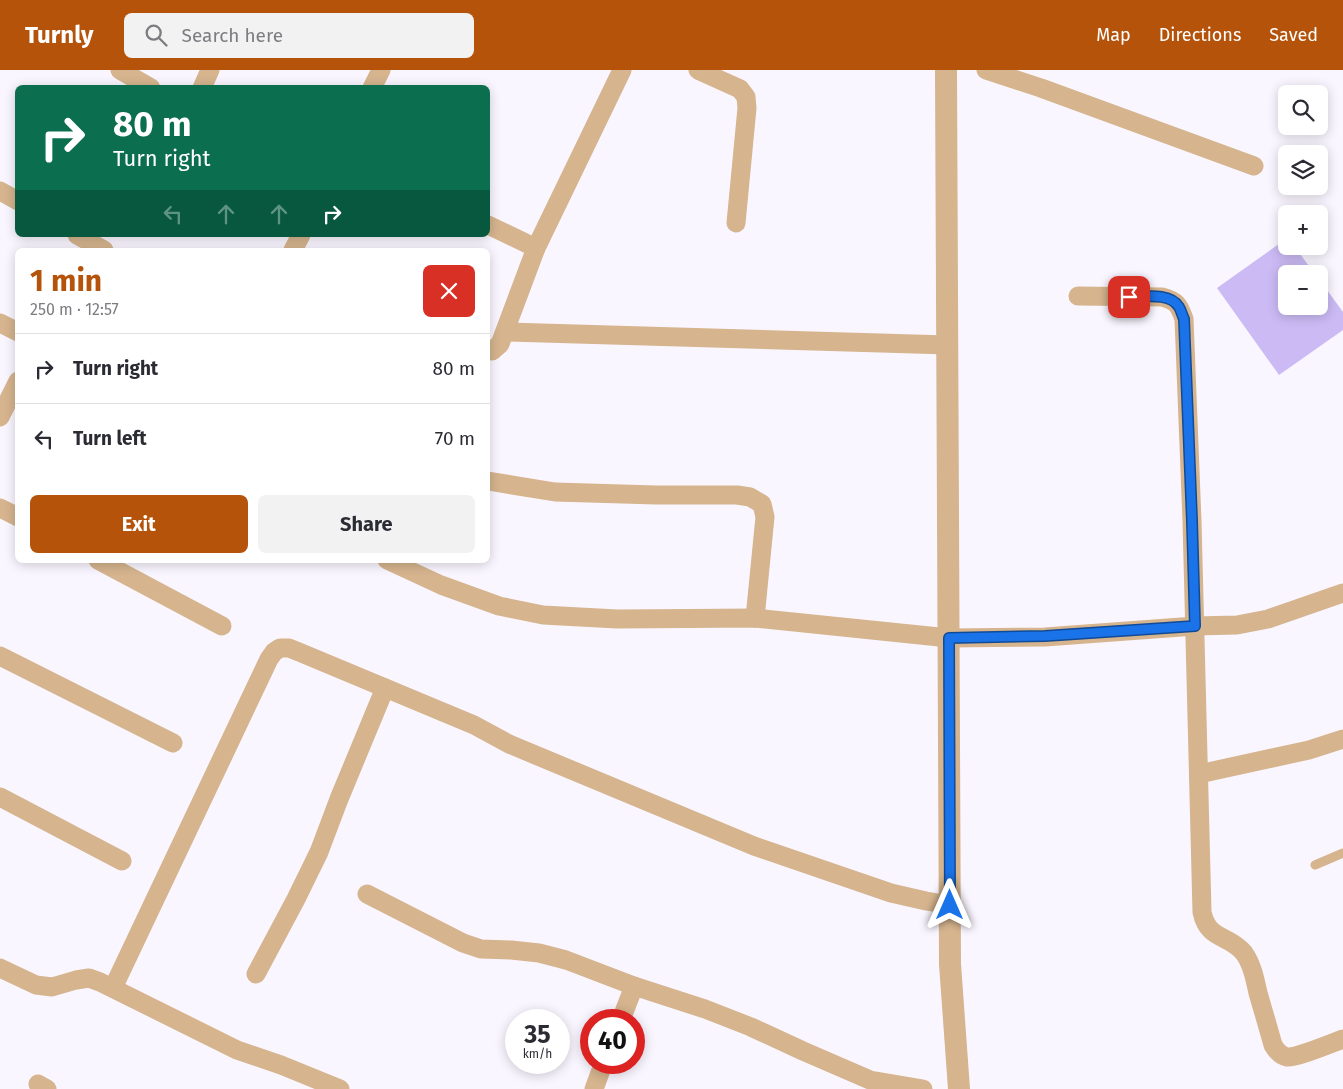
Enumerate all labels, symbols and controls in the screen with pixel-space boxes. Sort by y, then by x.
search box [124,13,474,58]
text: Turnly [25,21,94,49]
icon: search [142,21,170,49]
text: Search here [182,24,283,47]
text: Map [1096,24,1131,46]
text: Directions [1159,24,1241,46]
text: Saved [1269,24,1318,46]
map controls [1278,85,1328,315]
button: search [1278,85,1328,135]
text: 80 m [113,103,192,145]
icon: right [30,105,95,170]
text: Turn right [113,145,210,172]
button: layers [1278,145,1328,195]
icon: left [159,200,187,228]
icon: ahead [212,200,240,228]
icon: ahead [265,200,293,228]
icon: right [318,200,346,228]
button: + [1278,205,1328,255]
text: 1 min [30,263,102,299]
button: close [423,265,475,317]
button: − [1278,265,1328,315]
pin [1108,276,1150,318]
icon: arrive [1115,283,1143,311]
text: 250 m · 12:57 [30,300,119,319]
icon: right [30,355,58,383]
text: Turn right [73,357,158,380]
text: 80 m [433,357,475,380]
icon: left [30,425,58,453]
text: Turn left [73,427,147,450]
text: 70 m [435,427,475,450]
button: Exit [30,495,248,553]
button: Share [258,495,475,553]
position arrow [923,878,975,930]
speed limit sign: 40 [580,1009,645,1074]
text: 35 [524,1020,551,1050]
text: km/h [523,1047,552,1061]

